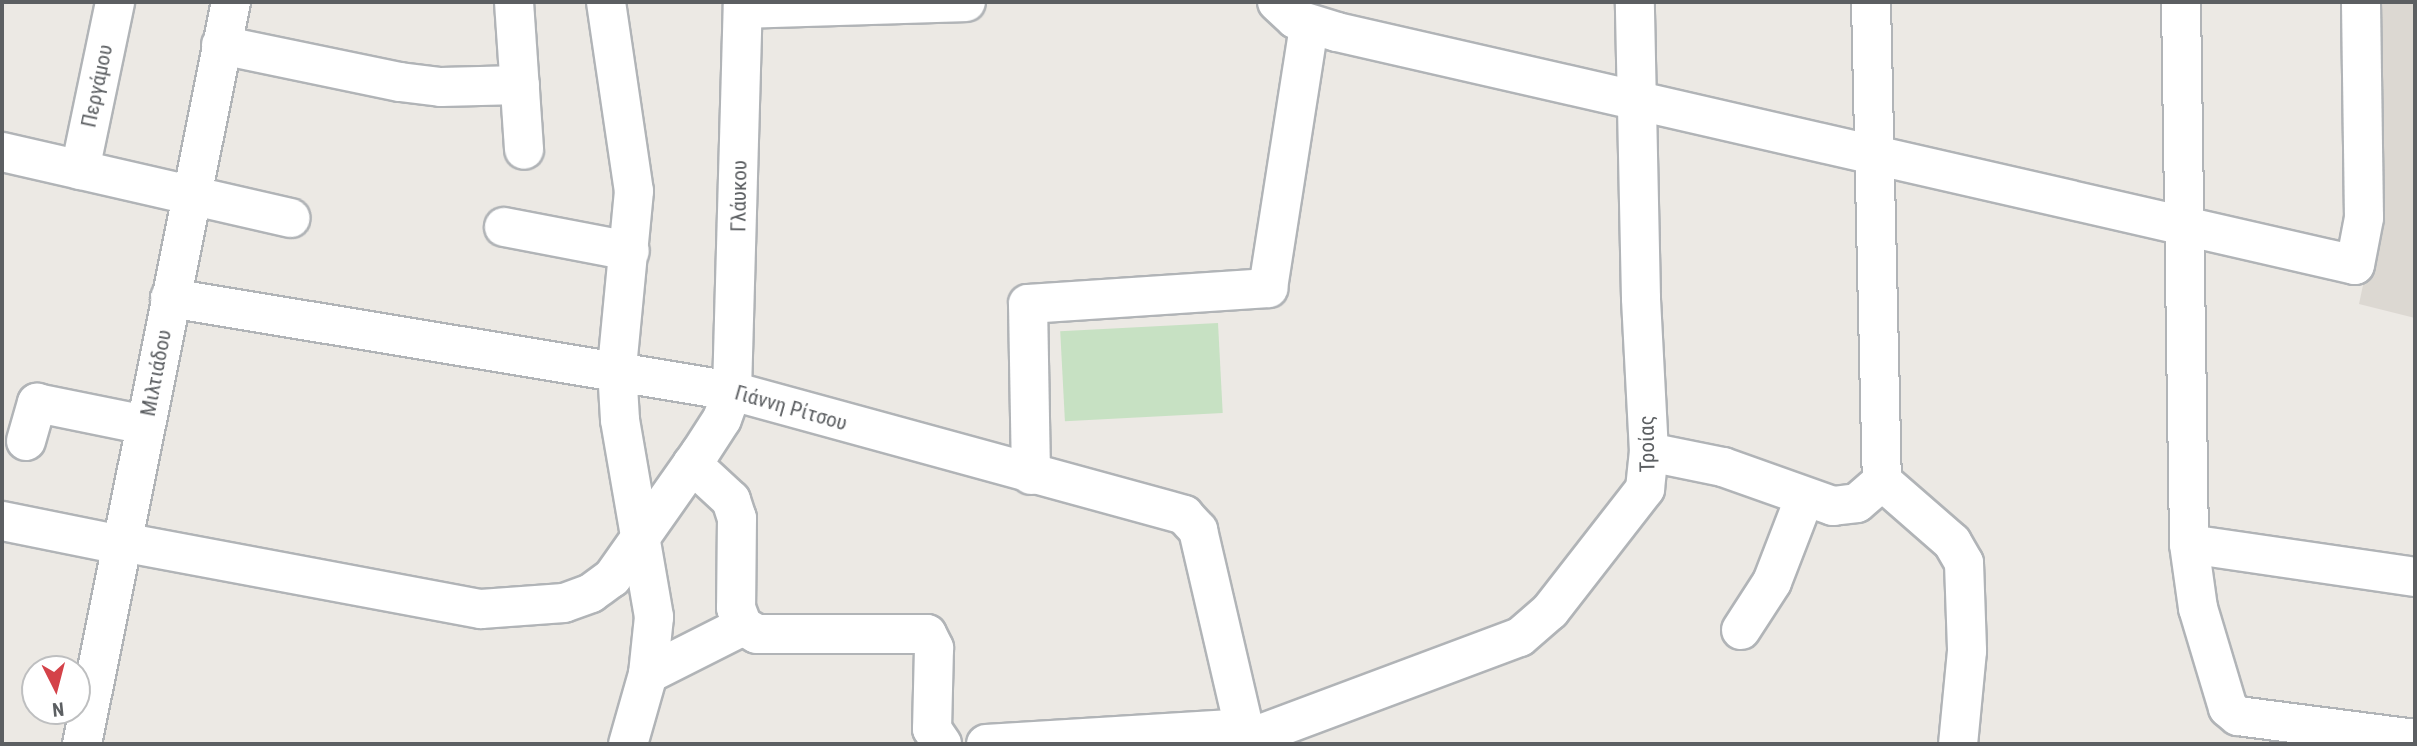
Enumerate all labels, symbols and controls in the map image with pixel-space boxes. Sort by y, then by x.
street label: Περγάμου [76,42,118,130]
street label: Γλάυκου [726,160,752,232]
street label: Μιλτιάδου [135,328,177,418]
street label: Γιάννη Ρίτσου [732,380,850,436]
street label: Τροίας [1634,415,1660,473]
north arrow [21,655,91,725]
text: N [51,697,65,721]

